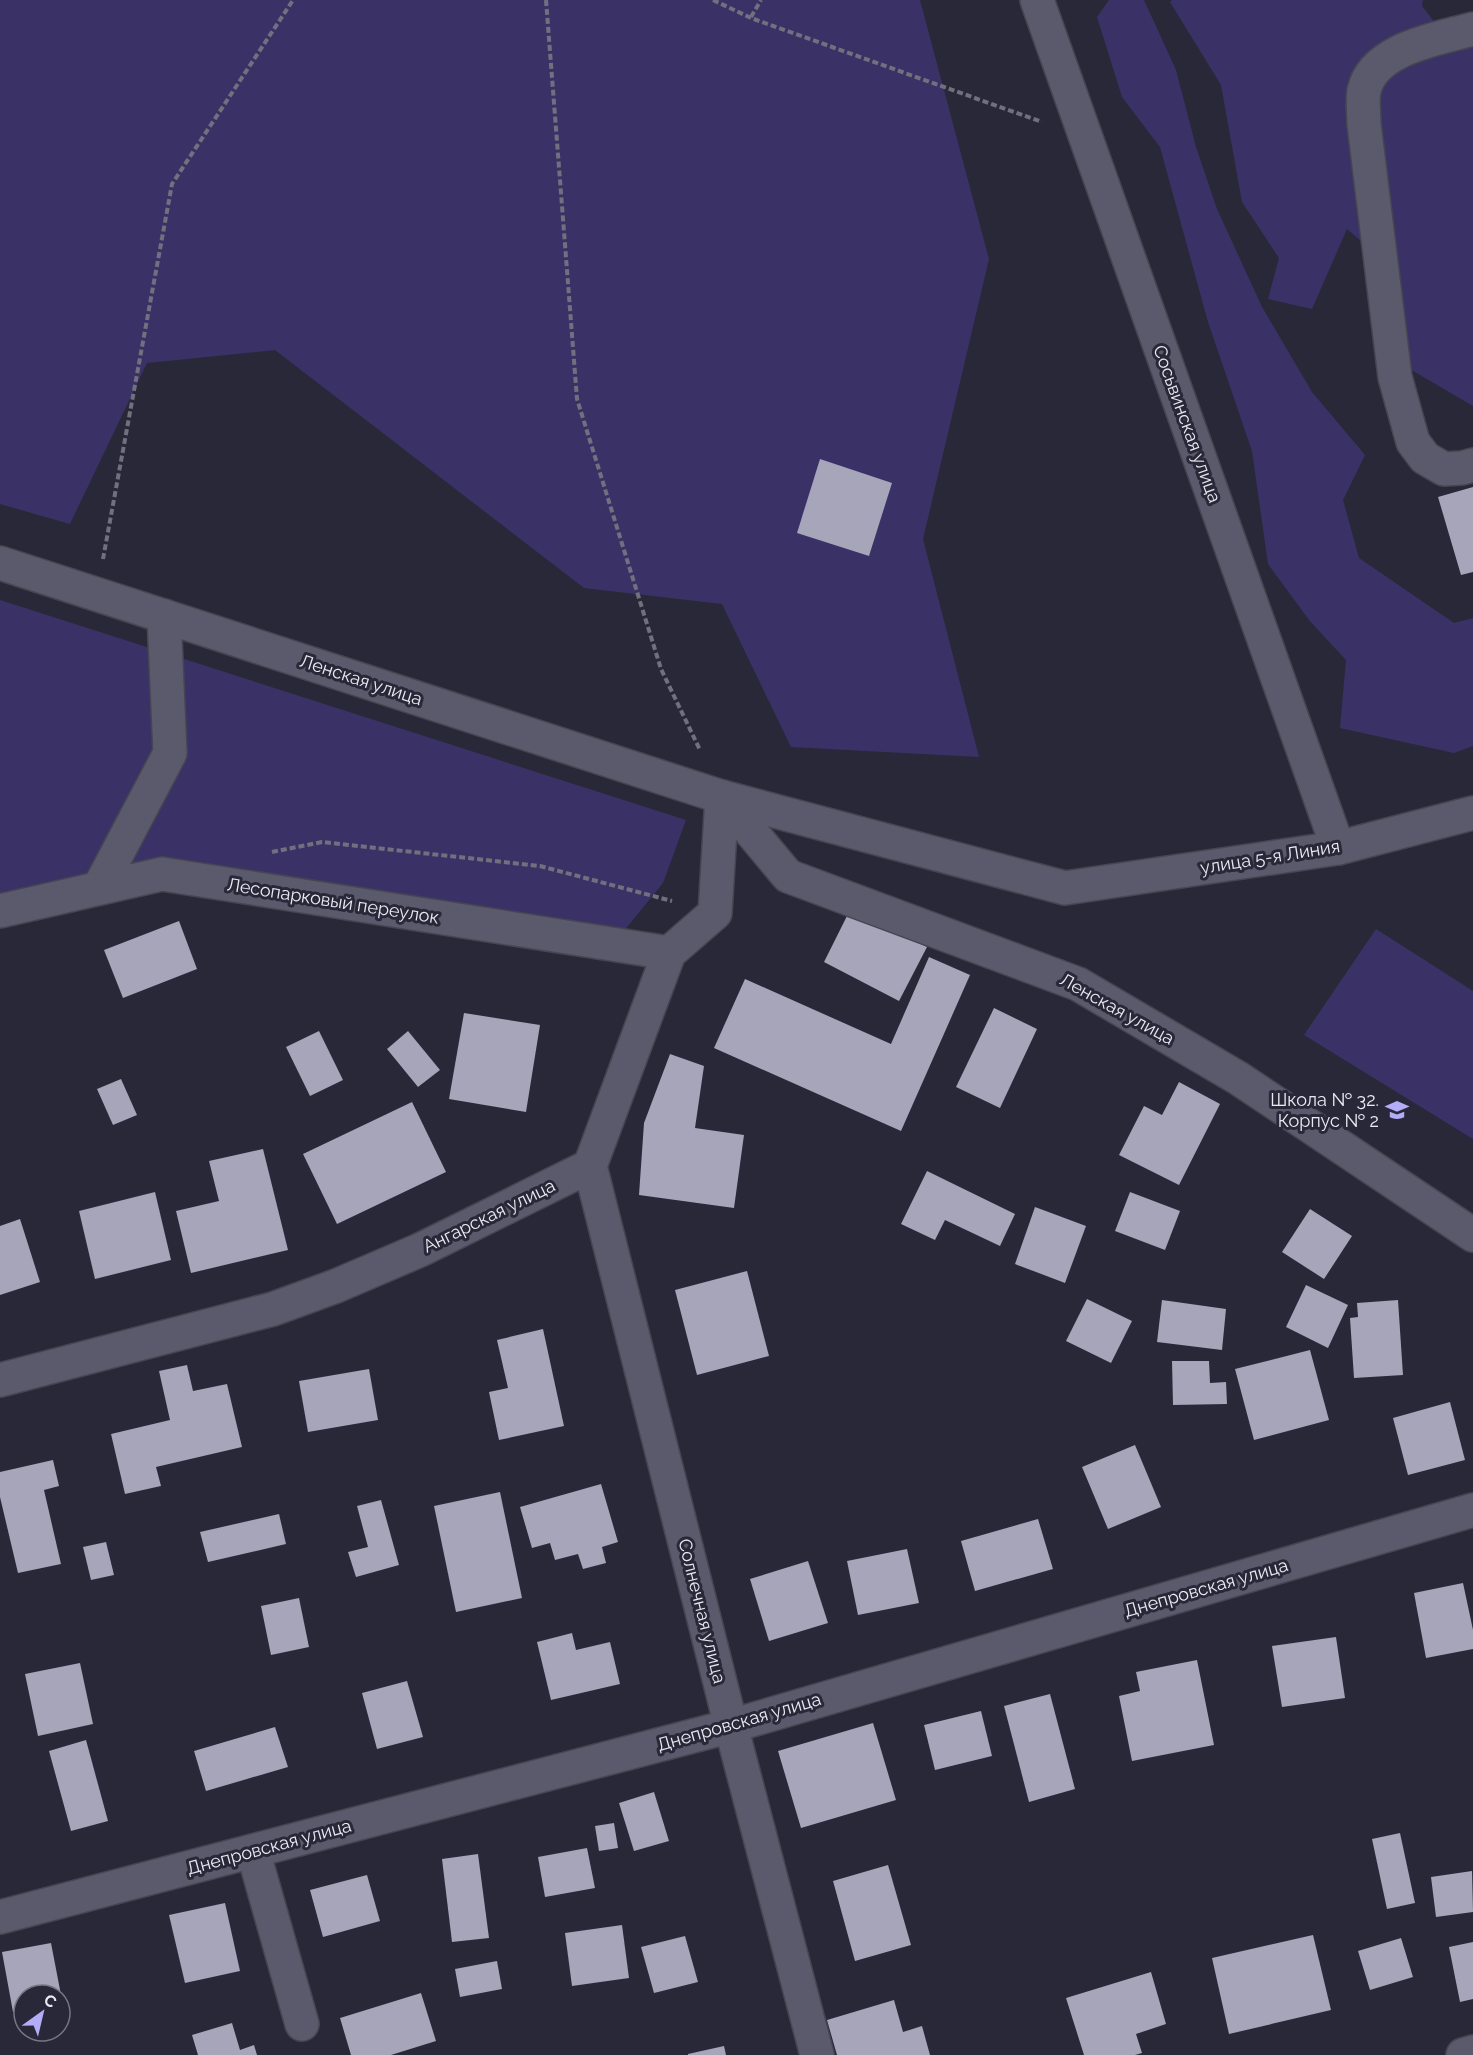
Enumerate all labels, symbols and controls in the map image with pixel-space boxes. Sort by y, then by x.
street label: Сосьвинская улица [1149,342,1226,505]
street label: Ленская улица [297,650,425,709]
street label: улица 5-я Линия [1199,835,1341,878]
street label: Лесопарковый переулок [226,873,441,928]
street label: Ленская улица [1056,968,1178,1049]
place label: Школа № 32. Корпус № 2 [1270,1089,1379,1131]
school or university icon: Школа № 32. Корпус № 2 [1384,1097,1410,1123]
street label: Ангарская улица [419,1174,558,1257]
street label: Солнечная улица [674,1536,731,1685]
street label: Днепровская улица [1121,1554,1290,1621]
street label: Днепровская улица [654,1688,823,1755]
street label: Днепровская улица [184,1814,353,1879]
north arrow [12,1983,72,2043]
text: С [40,1990,60,2012]

